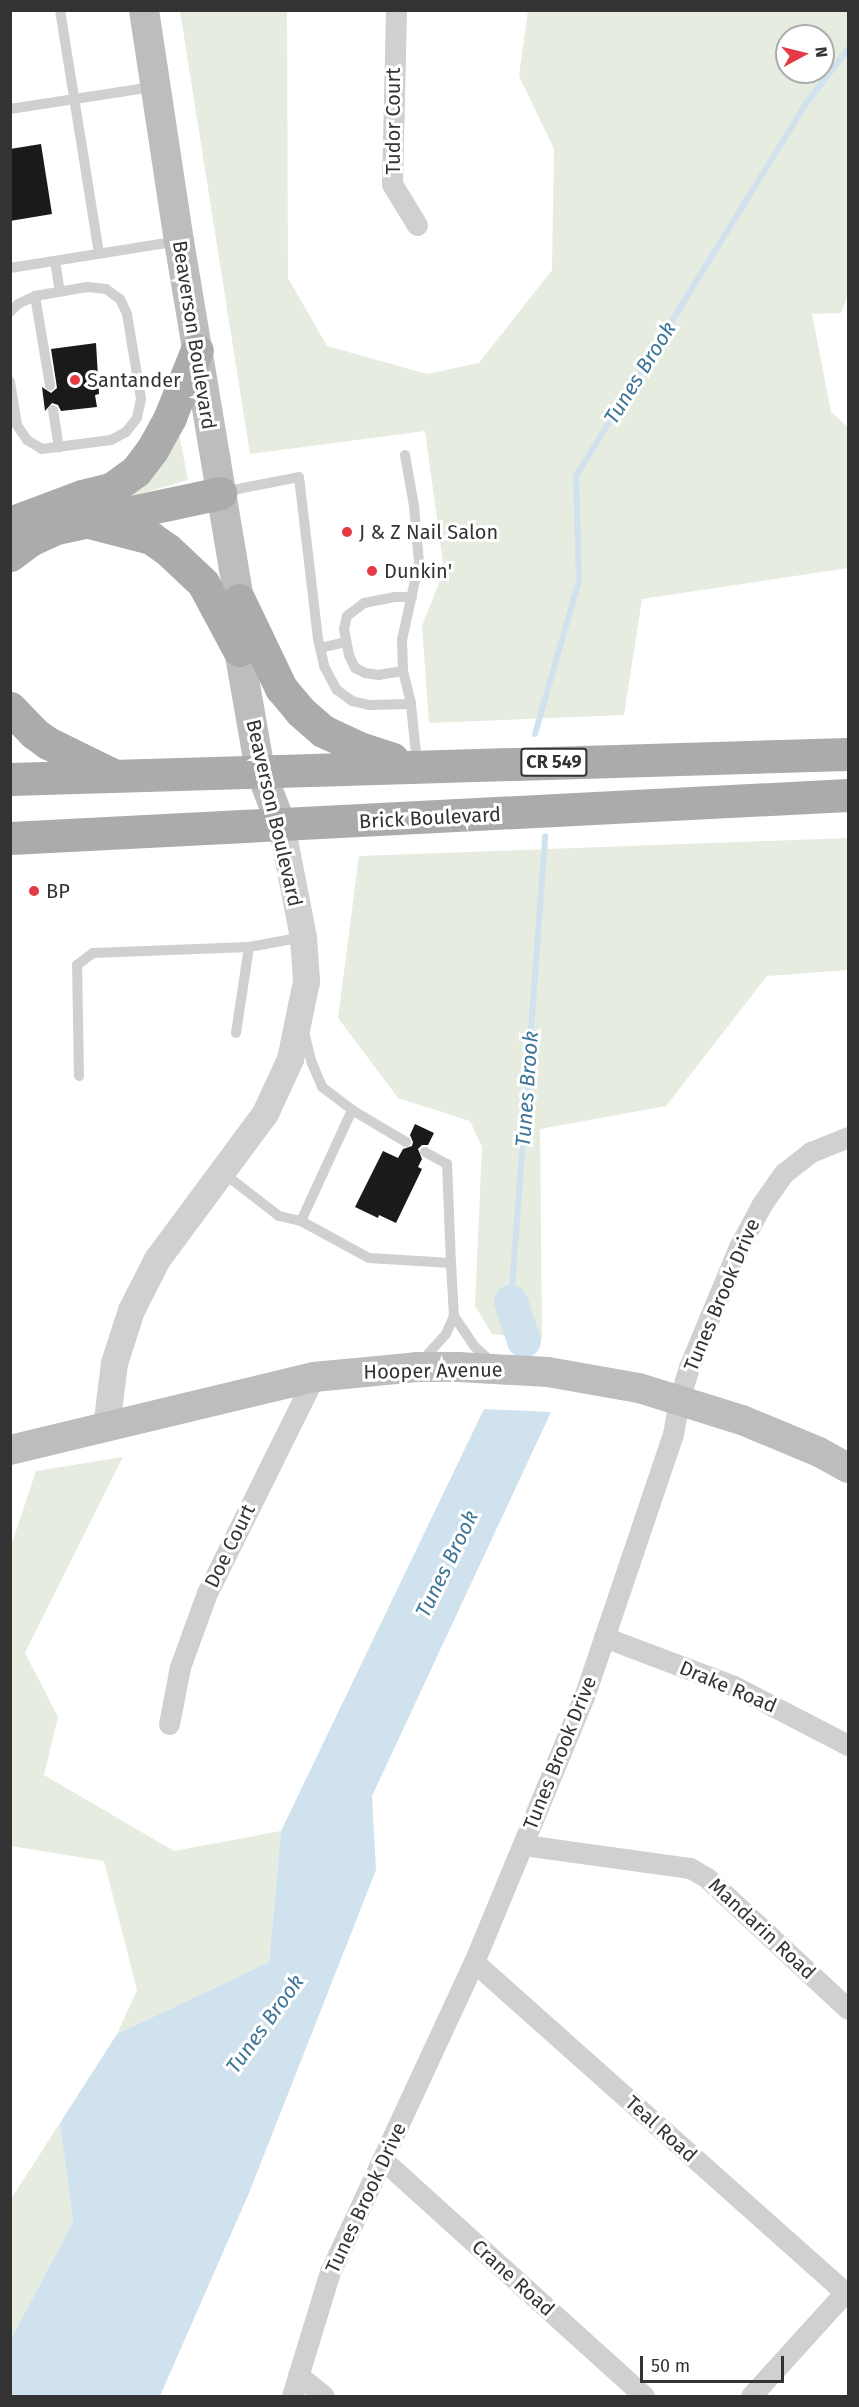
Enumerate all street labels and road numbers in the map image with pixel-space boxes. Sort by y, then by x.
street label: Tudor Court [381,68,405,174]
street label: Beaverson Boulevard [167,239,221,431]
street label: Beaverson Boulevard [241,717,307,909]
road number: CR 549 [520,747,588,777]
street label: Brick Boulevard [358,802,502,834]
street label: Tunes Brook Drive [679,1215,765,1375]
street label: Hooper Avenue [363,1358,503,1384]
street label: Doe Court [200,1500,260,1592]
street label: Drake Road [676,1656,780,1718]
street label: Tunes Brook Drive [518,1673,602,1833]
street label: Mandarin Road [704,1873,820,1985]
street label: Teal Road [620,2091,702,2167]
street label: Tunes Brook Drive [321,2119,411,2277]
street label: Crane Road [467,2235,559,2321]

